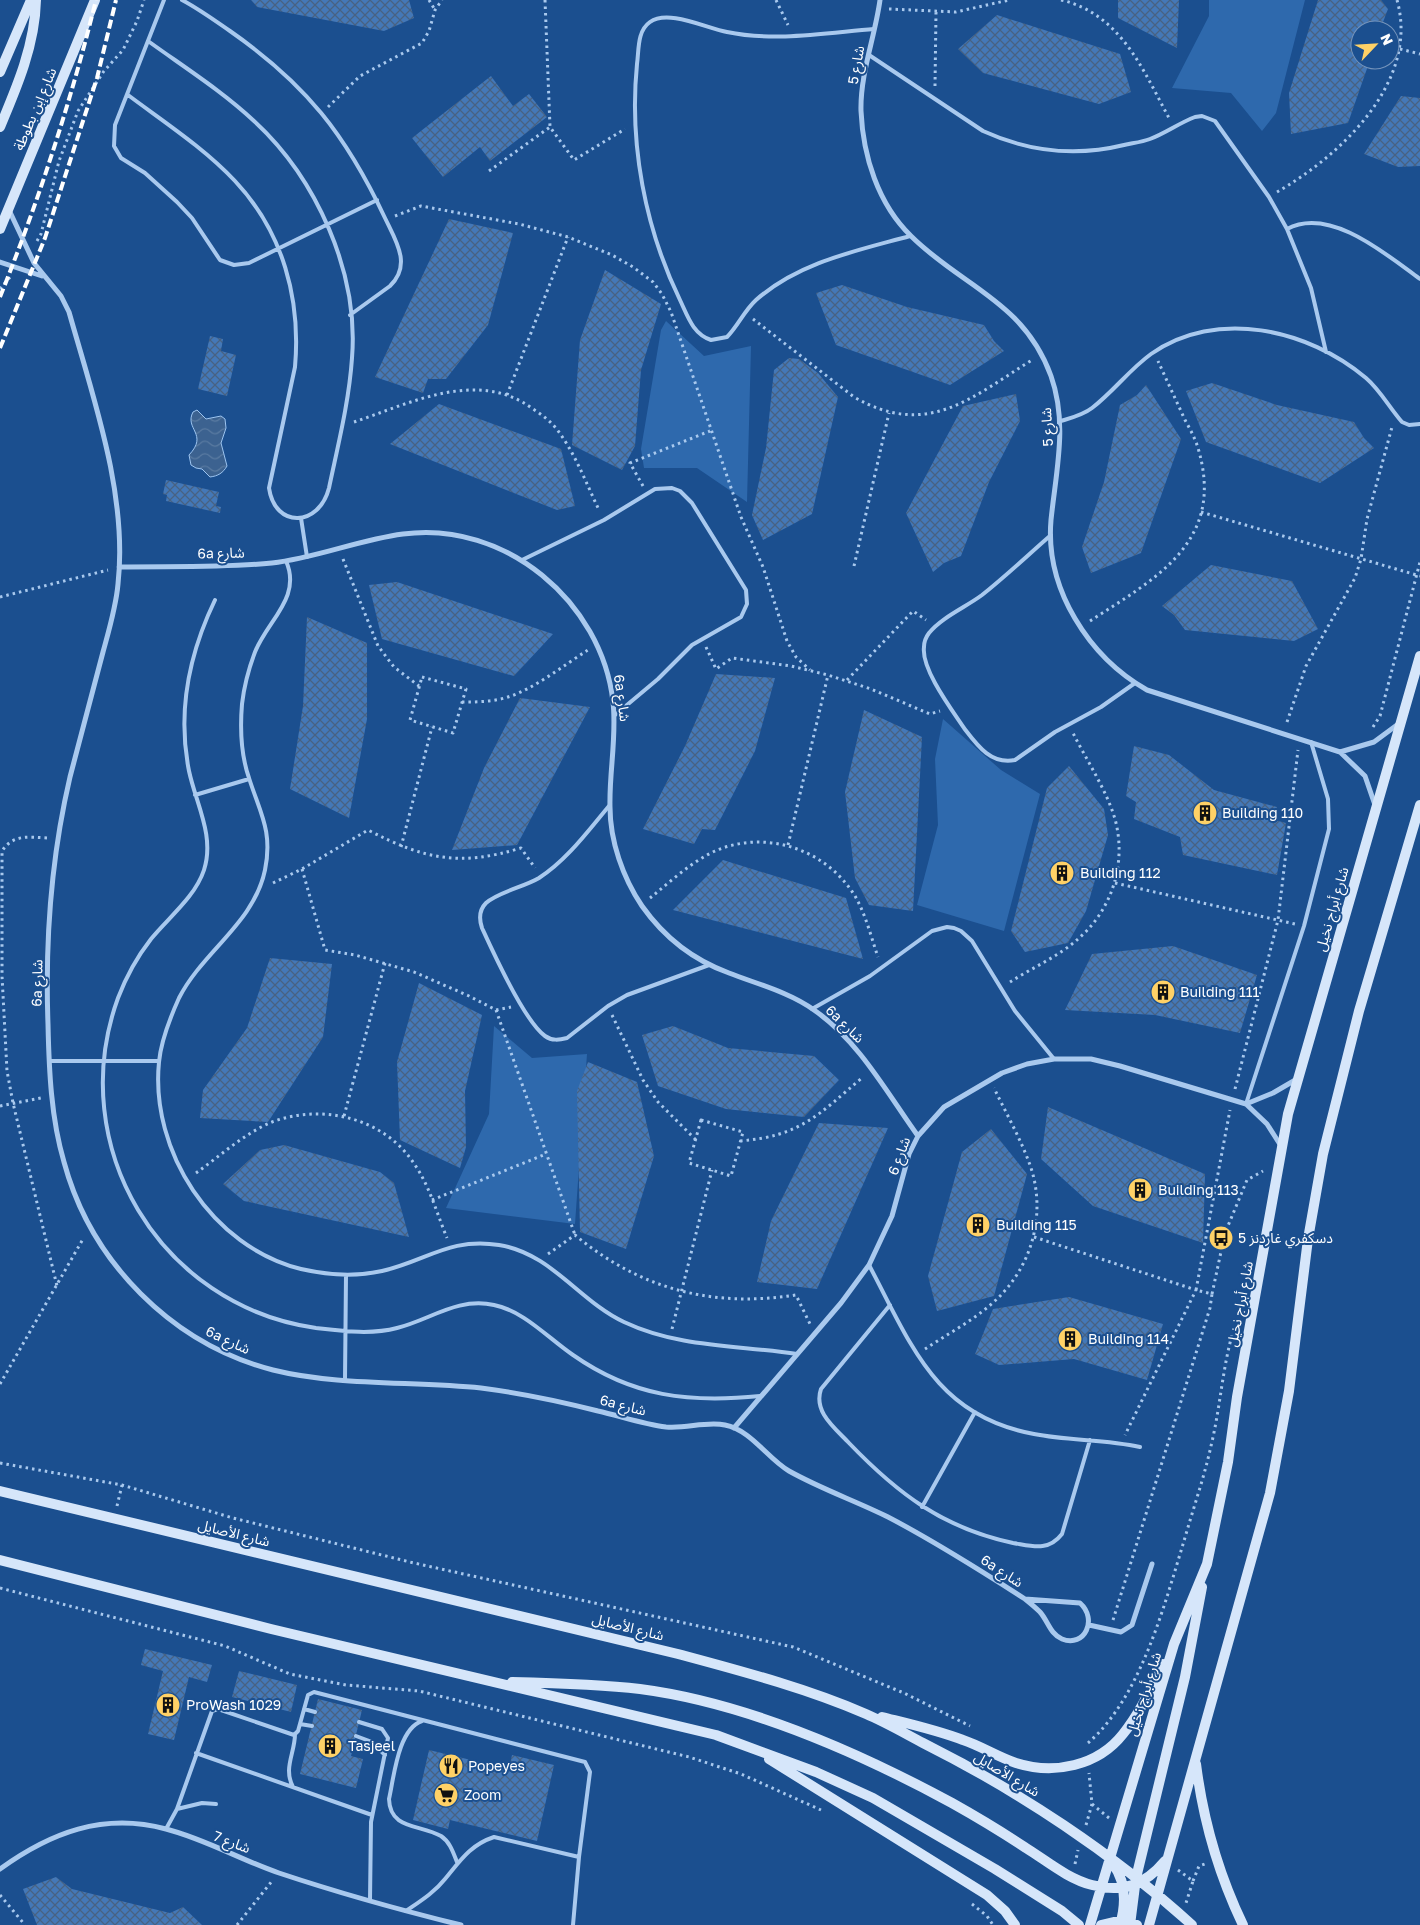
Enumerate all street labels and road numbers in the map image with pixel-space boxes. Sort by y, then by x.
street label: شارع 5 [844,44,870,86]
street label: شارع إبن بطوطة [9,65,62,154]
street label: شارع 5 [1037,407,1059,447]
street label: 6a شارع [197,544,245,564]
street label: 6a شارع [608,673,634,723]
street label: شارع أبراج نخيل [1311,865,1355,954]
street label: 6a شارع [28,959,48,1007]
street label: 6a شارع [820,1001,868,1048]
street label: شارع 6 [884,1134,916,1178]
street label: شارع أبراج نخيل [1223,1260,1259,1349]
street label: 6a شارع [202,1322,253,1360]
street label: 6a شارع [597,1391,648,1421]
street label: شارع الأصايل [196,1515,272,1553]
street label: 6a شارع [976,1551,1027,1593]
street label: شارع الأصايل [590,1609,666,1647]
street label: شارع أبراج نخيل [1123,1650,1167,1739]
street label: شارع الأصايل [970,1747,1043,1802]
street label: شارع 7 [210,1827,253,1859]

